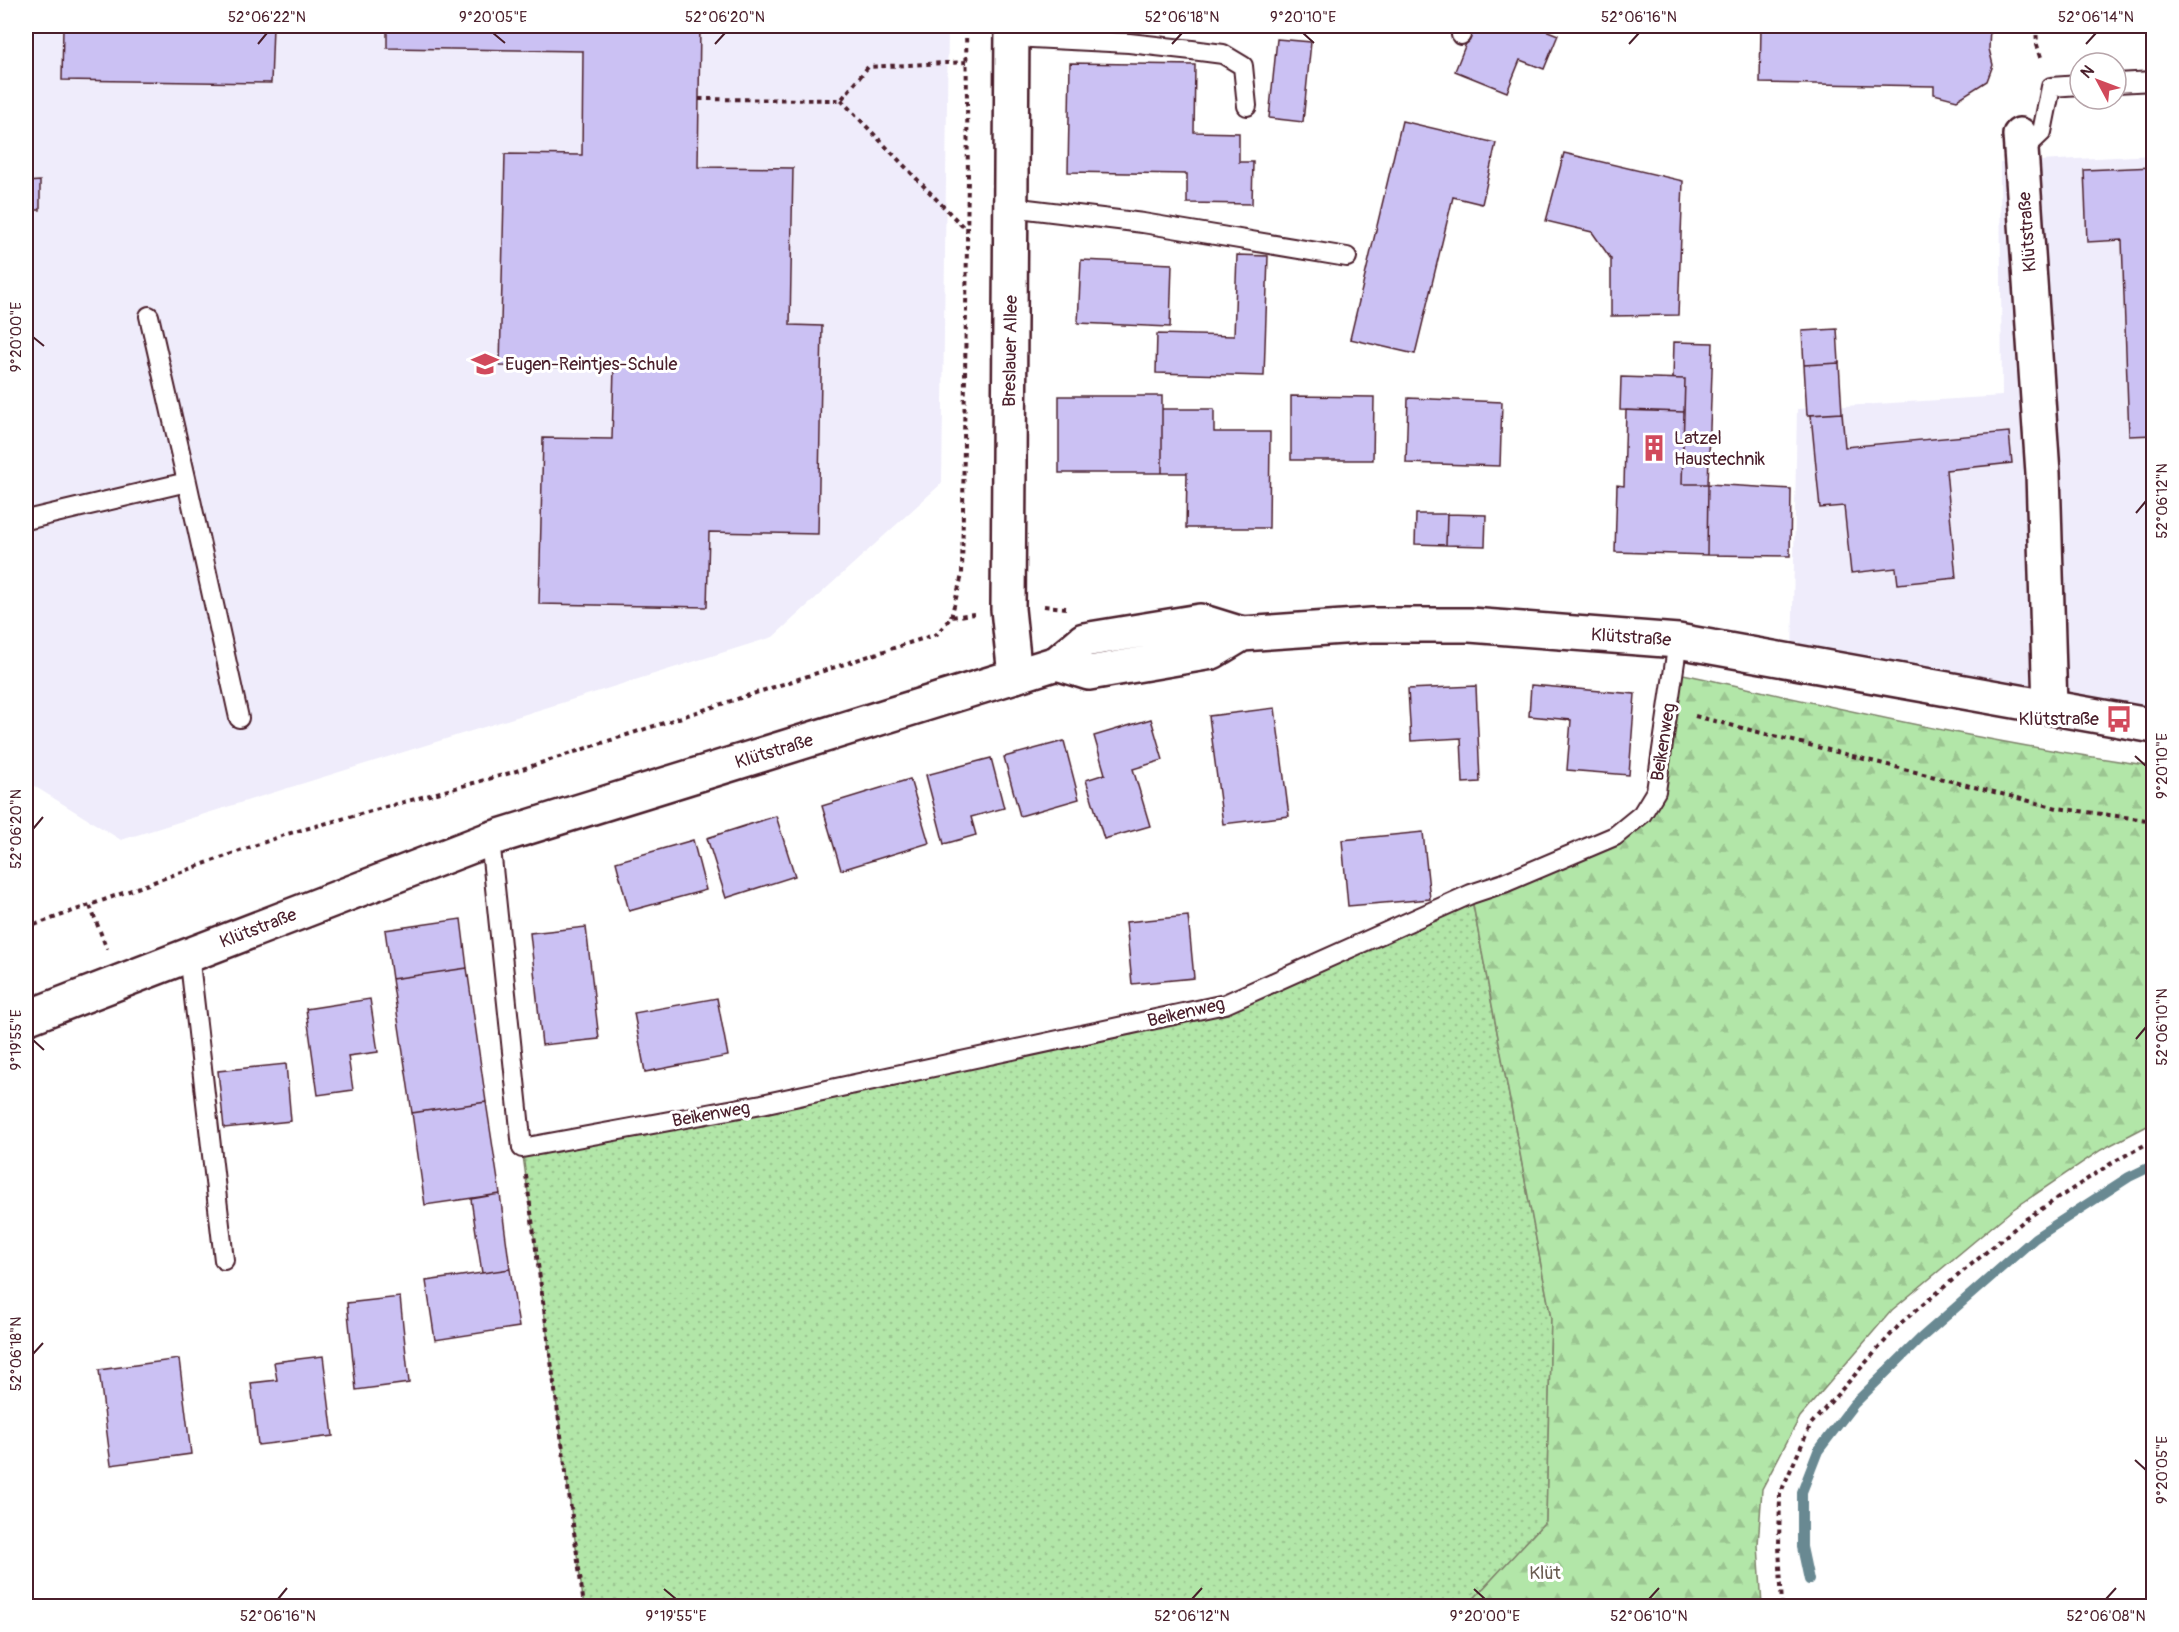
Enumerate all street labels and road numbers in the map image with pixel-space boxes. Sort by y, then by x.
street label: Klütstraße [2013,191,2042,273]
street label: Breslauer Allee [998,295,1023,407]
street label: Klütstraße [1590,623,1672,652]
street label: Beikenweg [1646,701,1681,783]
street label: Klütstraße [732,729,816,774]
street label: Klütstraße [216,903,300,954]
street label: Beikenweg [1145,992,1227,1033]
street label: Beikenweg [670,1096,752,1133]

